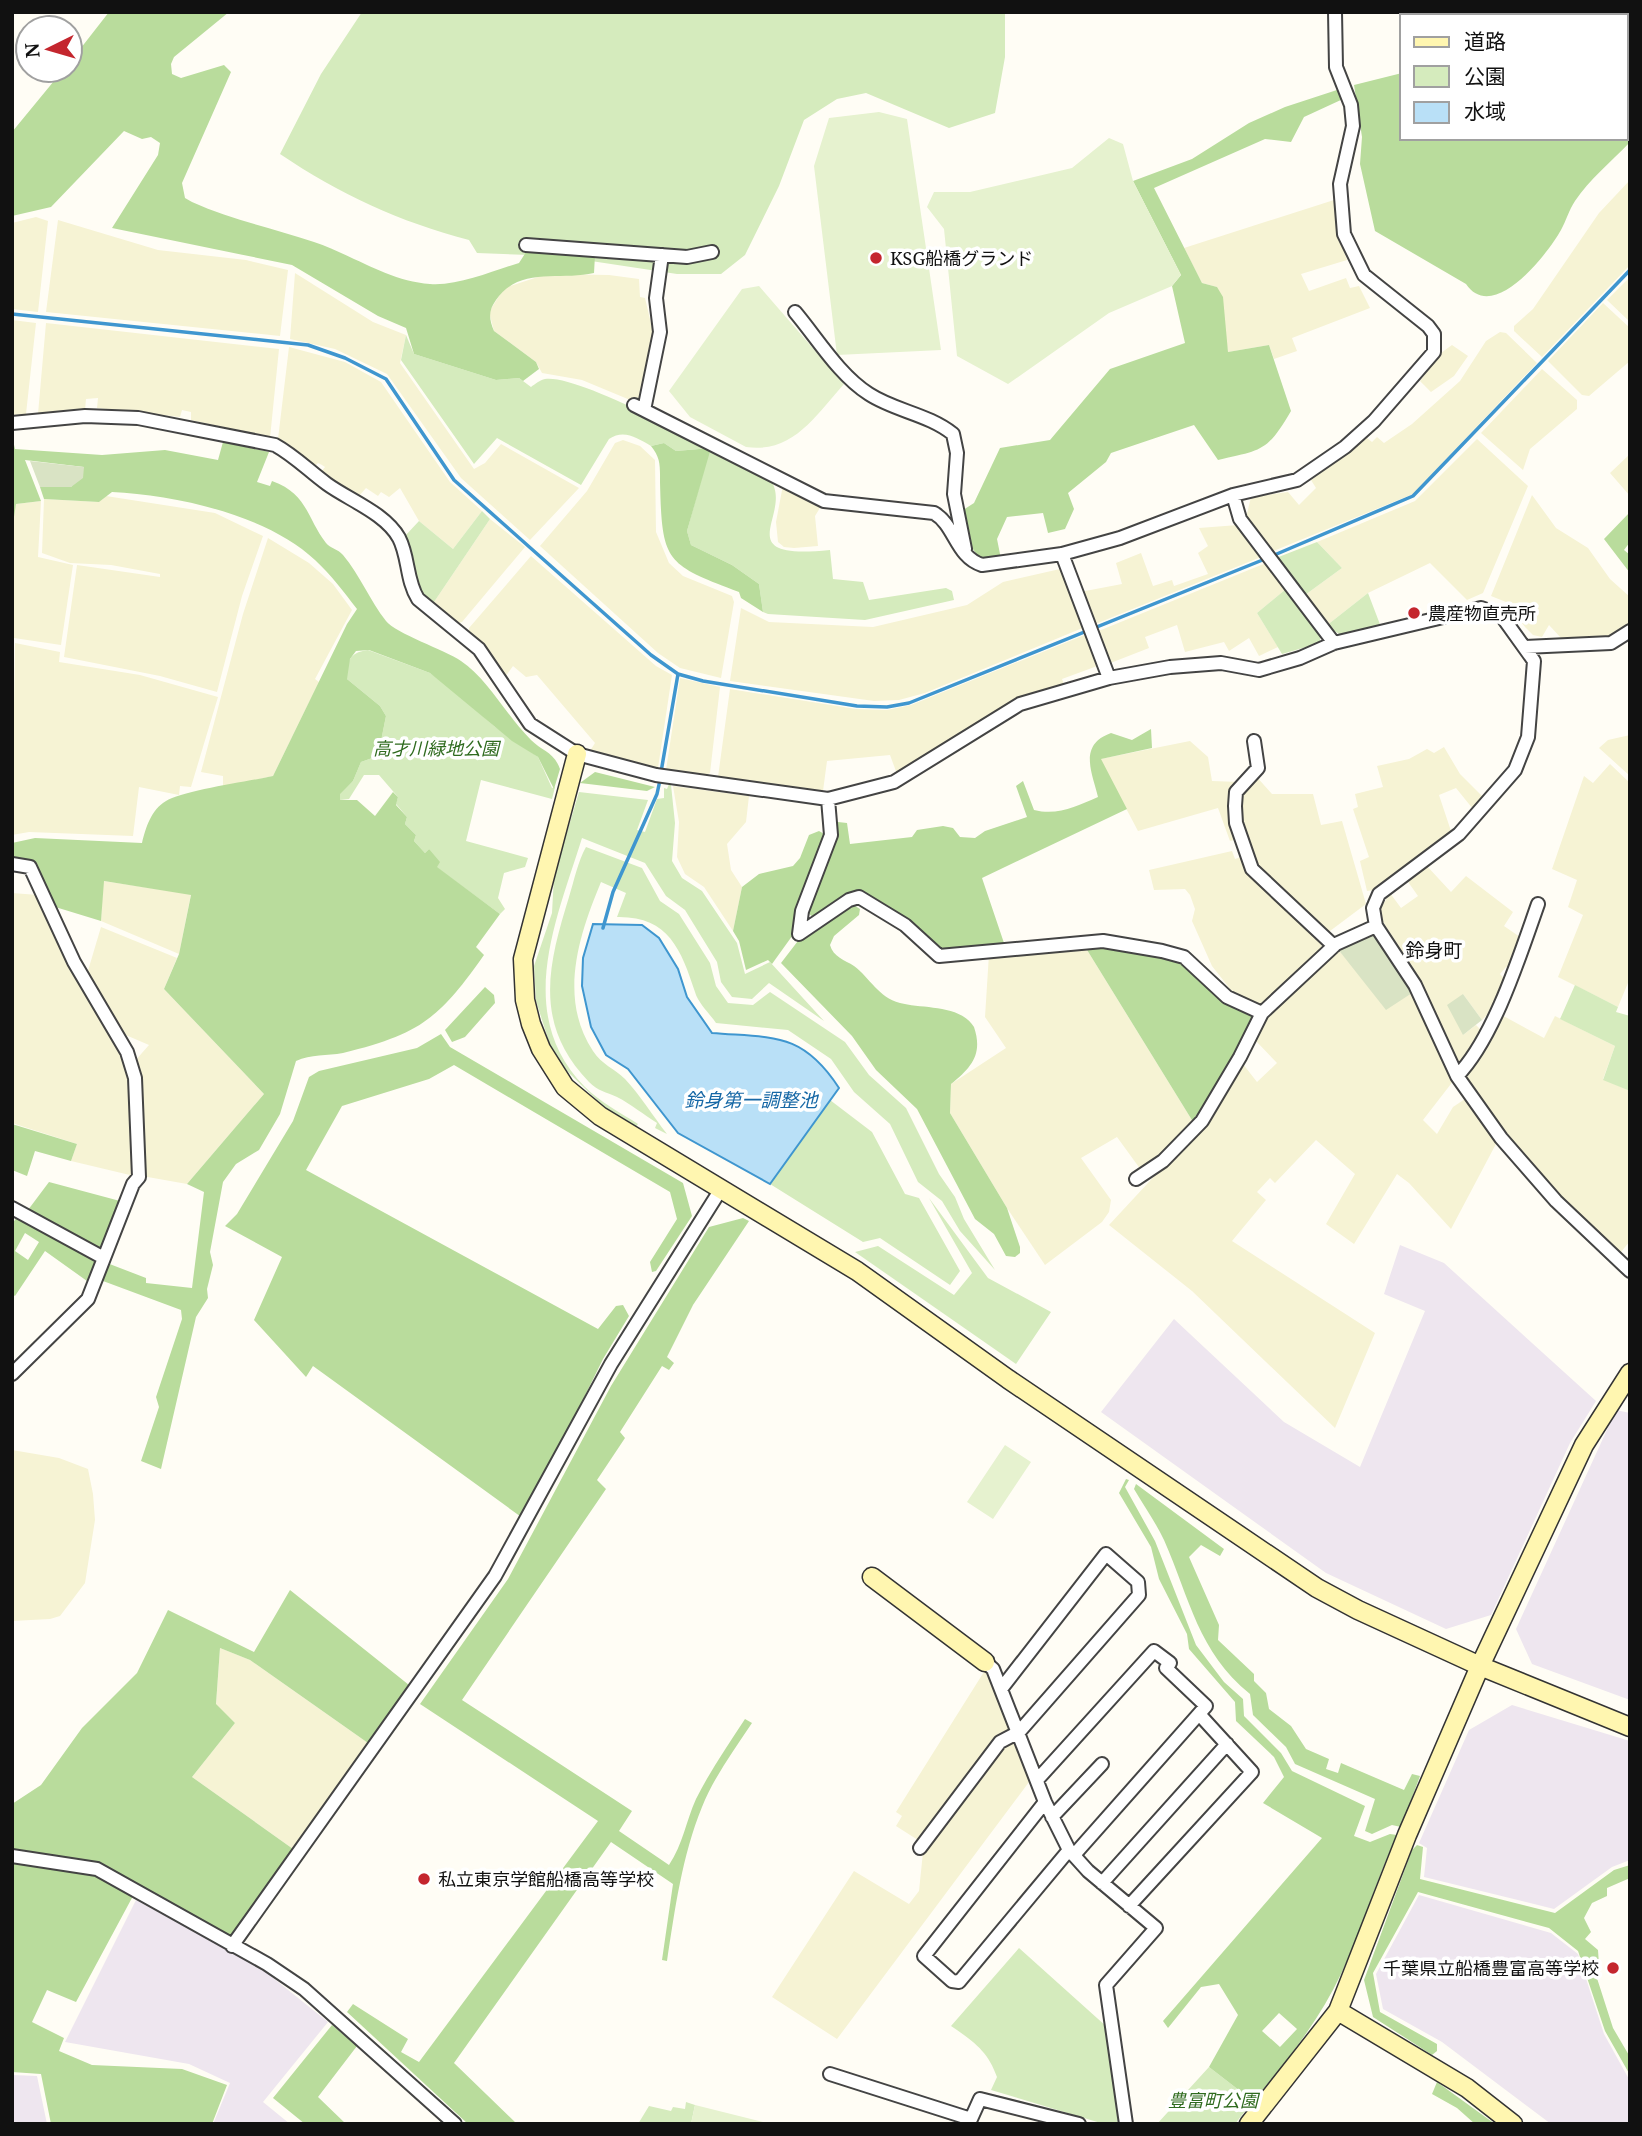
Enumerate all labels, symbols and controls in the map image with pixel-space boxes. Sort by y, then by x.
north arrow [14,14,84,84]
legend [1400,14,1628,140]
text: 道路 [1464,27,1506,55]
text: N [18,42,46,59]
text: 公園 [1464,62,1506,90]
text: 水域 [1464,97,1506,125]
place label: KSG船橋グランド [890,246,1033,270]
marker: KSG船橋グランド [868,250,884,266]
place label: 農産物直売所 [1428,601,1536,625]
marker: 農産物直売所 [1406,605,1422,621]
park label: 高才川緑地公園 [373,736,502,760]
district label: 鈴身町 [1405,937,1463,963]
water label: 鈴身第一調整池 [684,1087,819,1113]
place label: 私立東京学館船橋高等学校 [438,1867,654,1891]
marker: 私立東京学館船橋高等学校 [416,1871,432,1887]
place label: 千葉県立船橋豊富高等学校 [1383,1956,1599,1980]
marker: 千葉県立船橋豊富高等学校 [1605,1960,1621,1976]
park label: 豊富町公園 [1168,2088,1261,2112]

